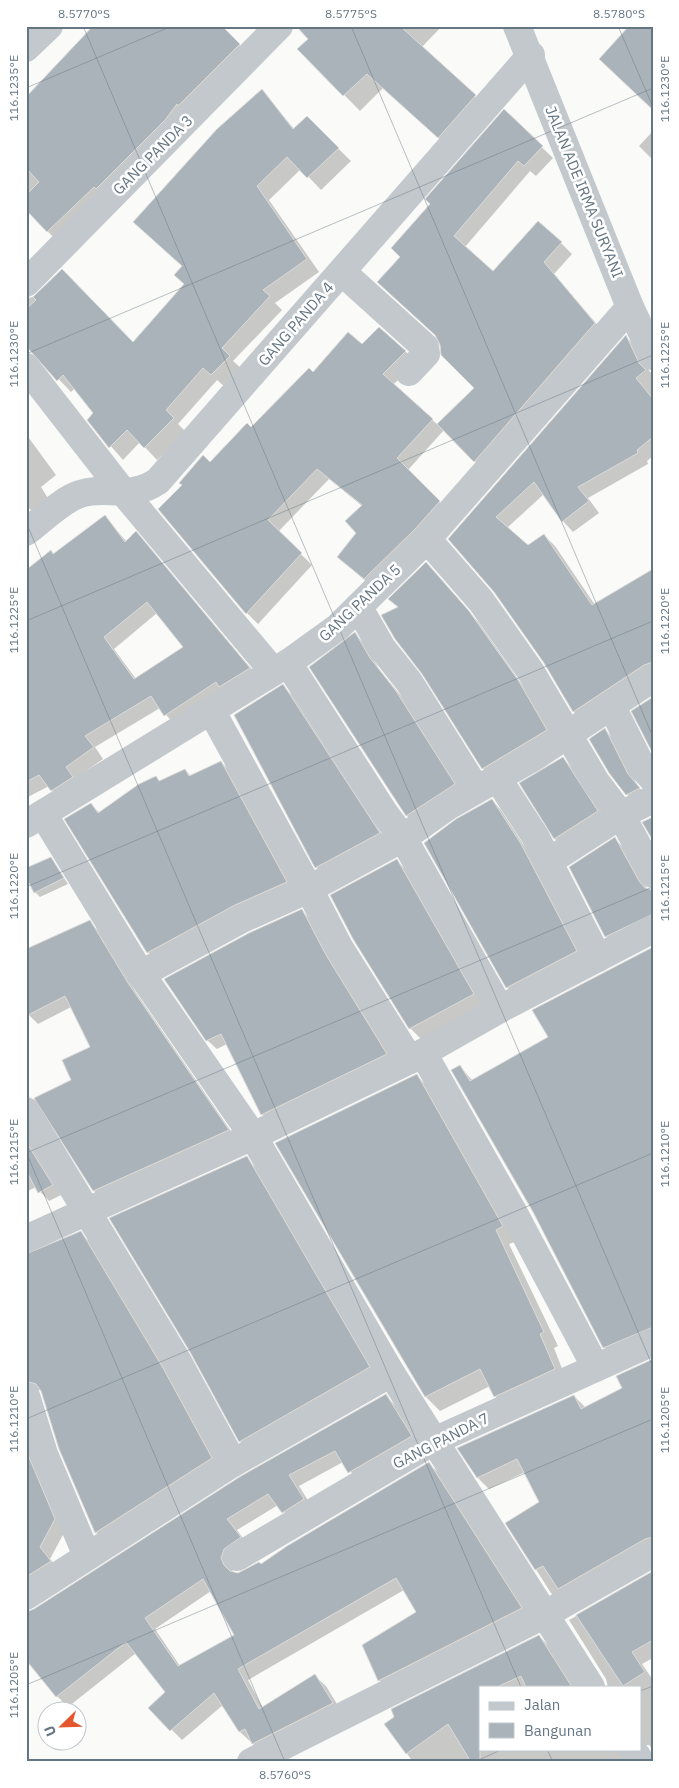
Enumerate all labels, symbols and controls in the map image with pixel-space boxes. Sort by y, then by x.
text: 8.5770°S [58,6,110,21]
text: 8.5775°S [325,6,377,21]
text: 8.5780°S [593,6,645,21]
text: 116.1235°E [6,55,21,121]
text: 116.1230°E [657,56,672,122]
street label: JALAN ADE IRMA SURYANI [541,103,628,281]
street label: GANG PANDA 3 [109,111,197,199]
street label: GANG PANDA 4 [254,278,337,370]
text: 116.1230°E [6,321,21,387]
text: 116.1225°E [657,322,672,388]
street label: GANG PANDA 5 [315,560,405,645]
text: 116.1225°E [6,587,21,653]
text: 116.1220°E [657,588,672,654]
text: 116.1220°E [6,853,21,919]
text: 116.1215°E [657,855,672,921]
text: 116.1215°E [6,1119,21,1185]
text: 116.1210°E [657,1121,672,1187]
text: 116.1210°E [6,1386,21,1452]
text: 116.1205°E [657,1387,672,1453]
street label: GANG PANDA 7 [390,1408,492,1473]
text: 116.1205°E [6,1652,21,1718]
legend [479,1686,642,1750]
text: Jalan [524,1695,560,1714]
north arrow [38,1700,88,1750]
text: Bangunan [524,1721,592,1740]
text: U [40,1723,60,1739]
text: 8.5760°S [259,1767,311,1782]

